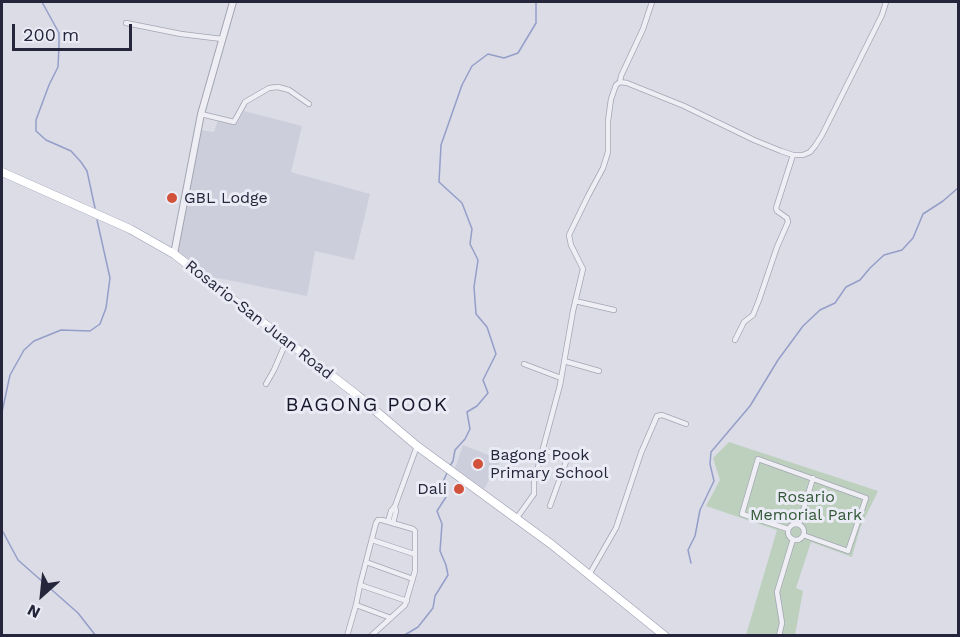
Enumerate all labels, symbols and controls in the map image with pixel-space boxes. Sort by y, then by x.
scale bar [15,12,135,50]
text: 200 m [23,24,79,45]
place label: GBL Lodge [184,188,268,208]
marker: GBL Lodge [165,191,179,205]
street label: Rosario-San Juan Road [181,256,337,384]
district label: BAGONG POOK [286,393,448,417]
place label: Bagong Pook Primary School [490,445,608,483]
marker: Bagong Pook Primary School [471,457,485,471]
place label: Dali [417,479,447,499]
marker: Dali [452,482,466,496]
park label: Rosario Memorial Park [750,487,862,525]
north arrow [12,565,72,625]
text: N [24,600,43,623]

